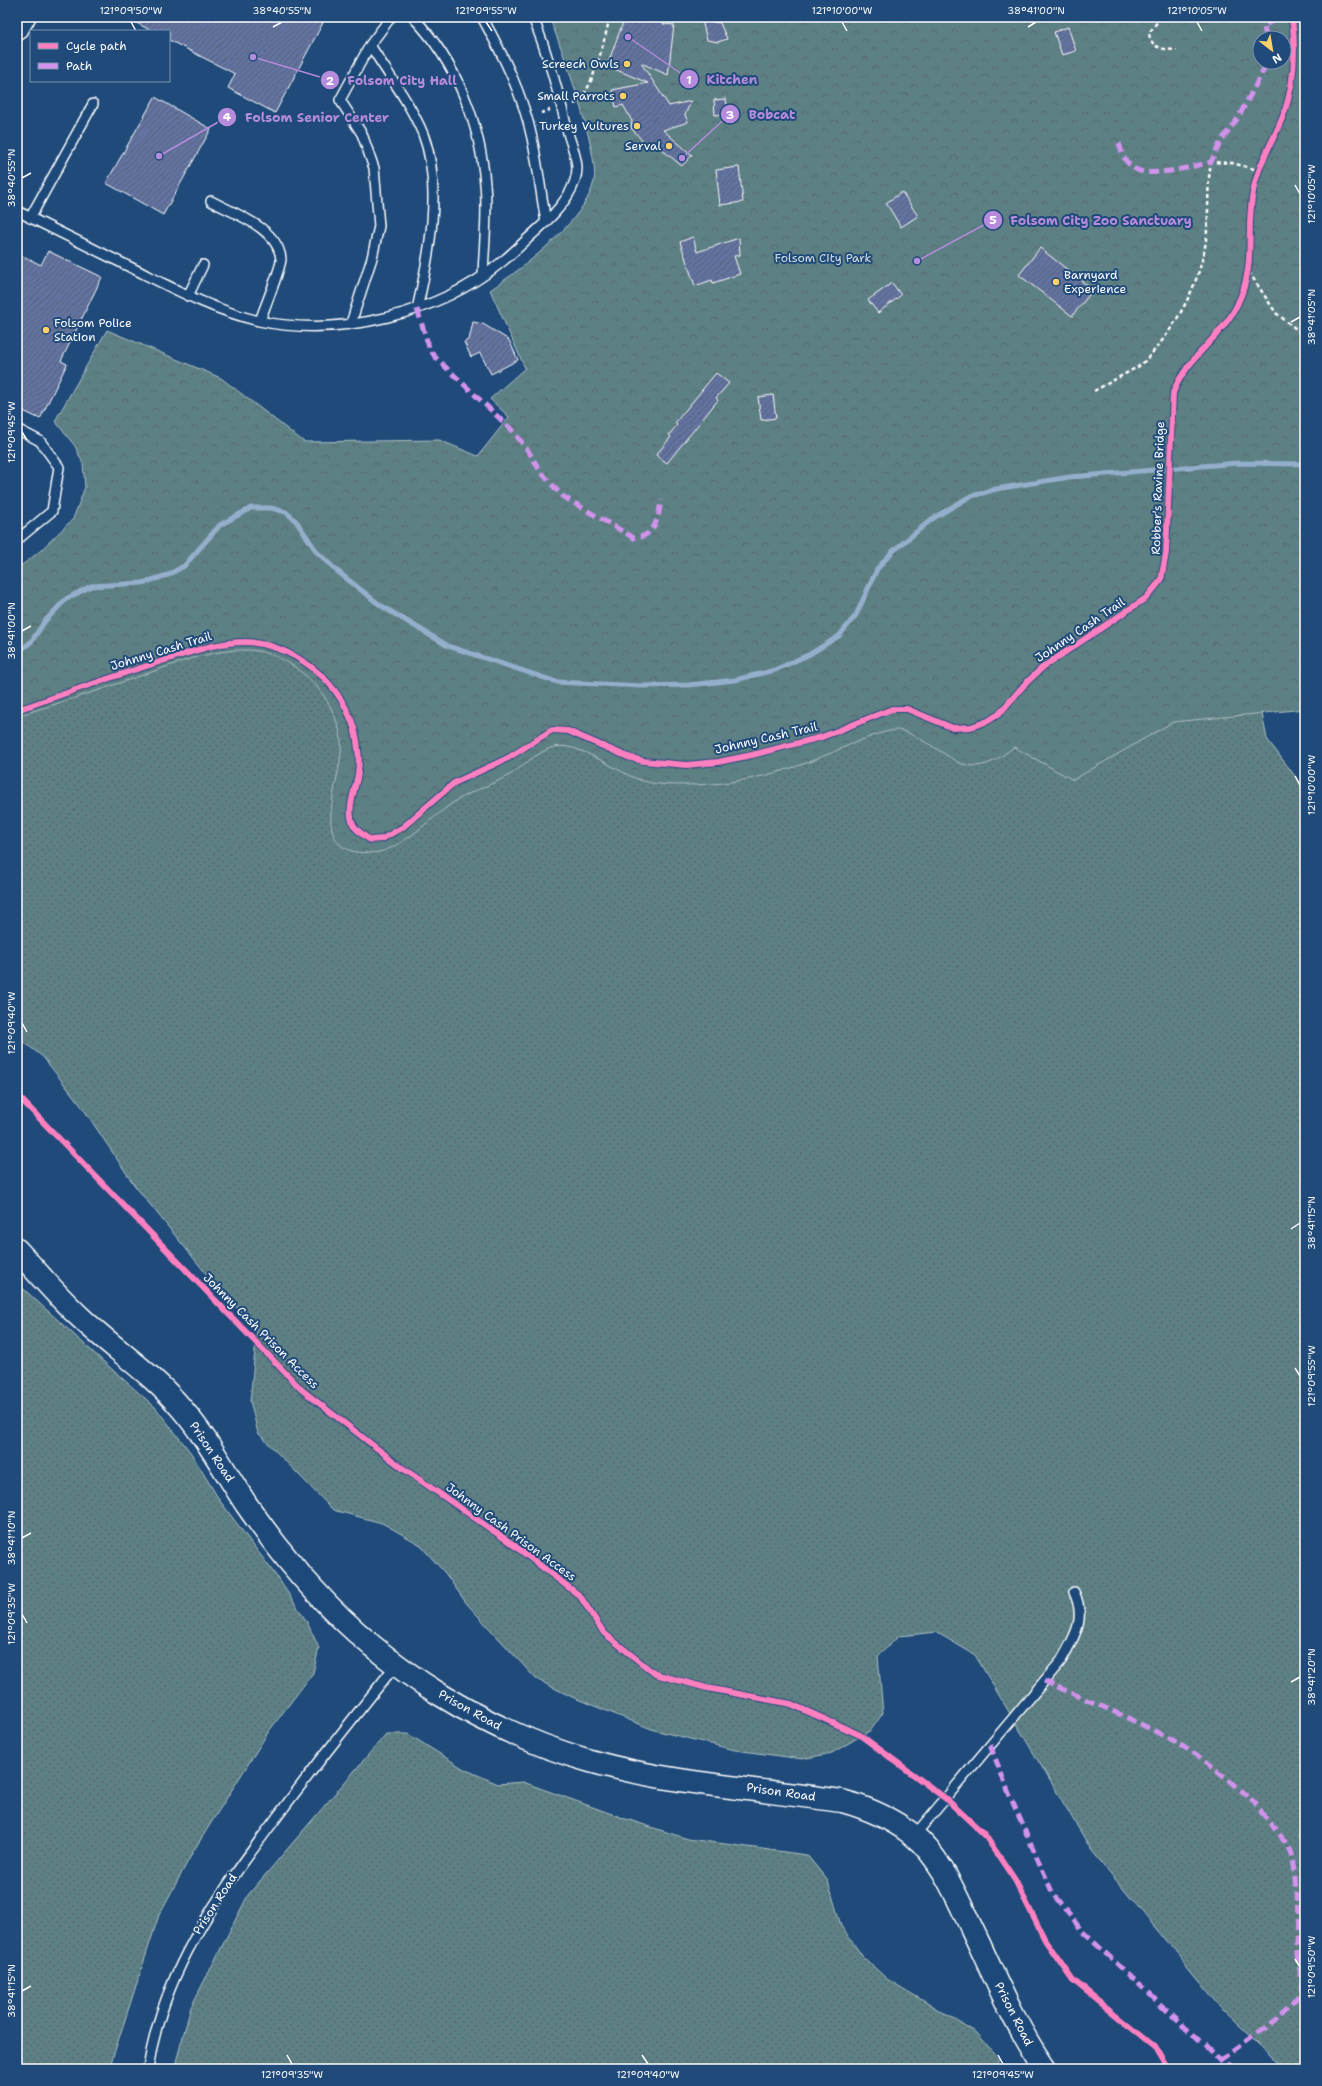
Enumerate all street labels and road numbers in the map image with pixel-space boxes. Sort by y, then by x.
street label: Robber's Ravine Bridge [1148,421,1168,555]
street label: Johnny Cash Trail [1032,594,1128,666]
street label: Johnny Cash Trail [109,628,214,674]
street label: Johnny Cash Trail [713,718,819,758]
street label: Johnny Cash Prison Access [200,1270,322,1392]
street label: Prison Road [186,1419,238,1486]
street label: Johnny Cash Prison Access [443,1479,579,1585]
street label: Prison Road [436,1686,505,1734]
street label: Prison Road [745,1779,817,1805]
street label: Prison Road [189,1870,241,1938]
street label: Prison Road [991,1979,1037,2049]

